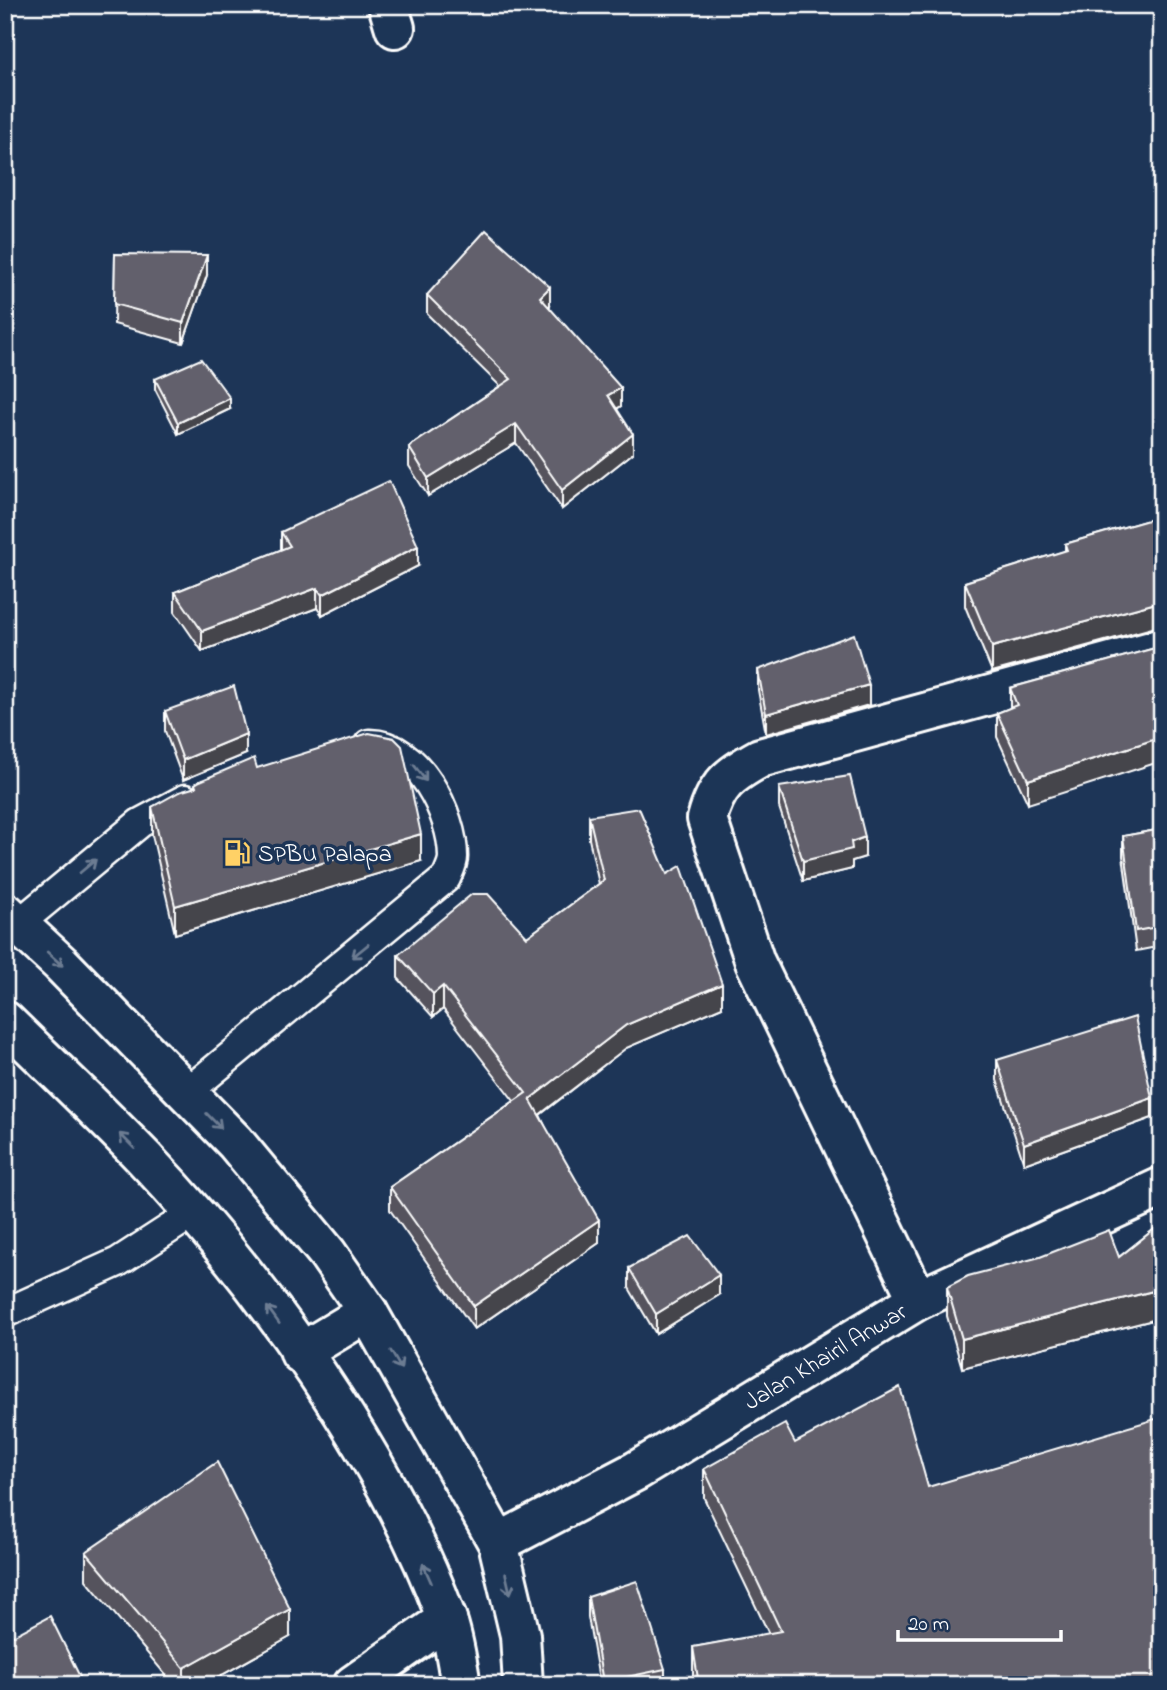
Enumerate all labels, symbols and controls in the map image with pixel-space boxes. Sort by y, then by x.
one-way arrow [412,763,427,782]
fuel station icon: SPBU Palapa [222,838,252,868]
place label: SPBU Palapa [258,838,392,873]
one-way arrow [79,858,97,874]
one-way arrow [351,943,369,959]
one-way arrow [46,951,64,967]
one-way arrow [206,1113,223,1130]
one-way arrow [119,1133,136,1150]
street label: Jalan Khairil Anwar [738,1295,915,1421]
one-way arrow [266,1306,281,1325]
one-way arrow [389,1350,403,1370]
one-way arrow [420,1563,433,1585]
one-way arrow [502,1572,515,1595]
scale bar [898,1599,1060,1643]
text: 20 m [908,1610,949,1640]

